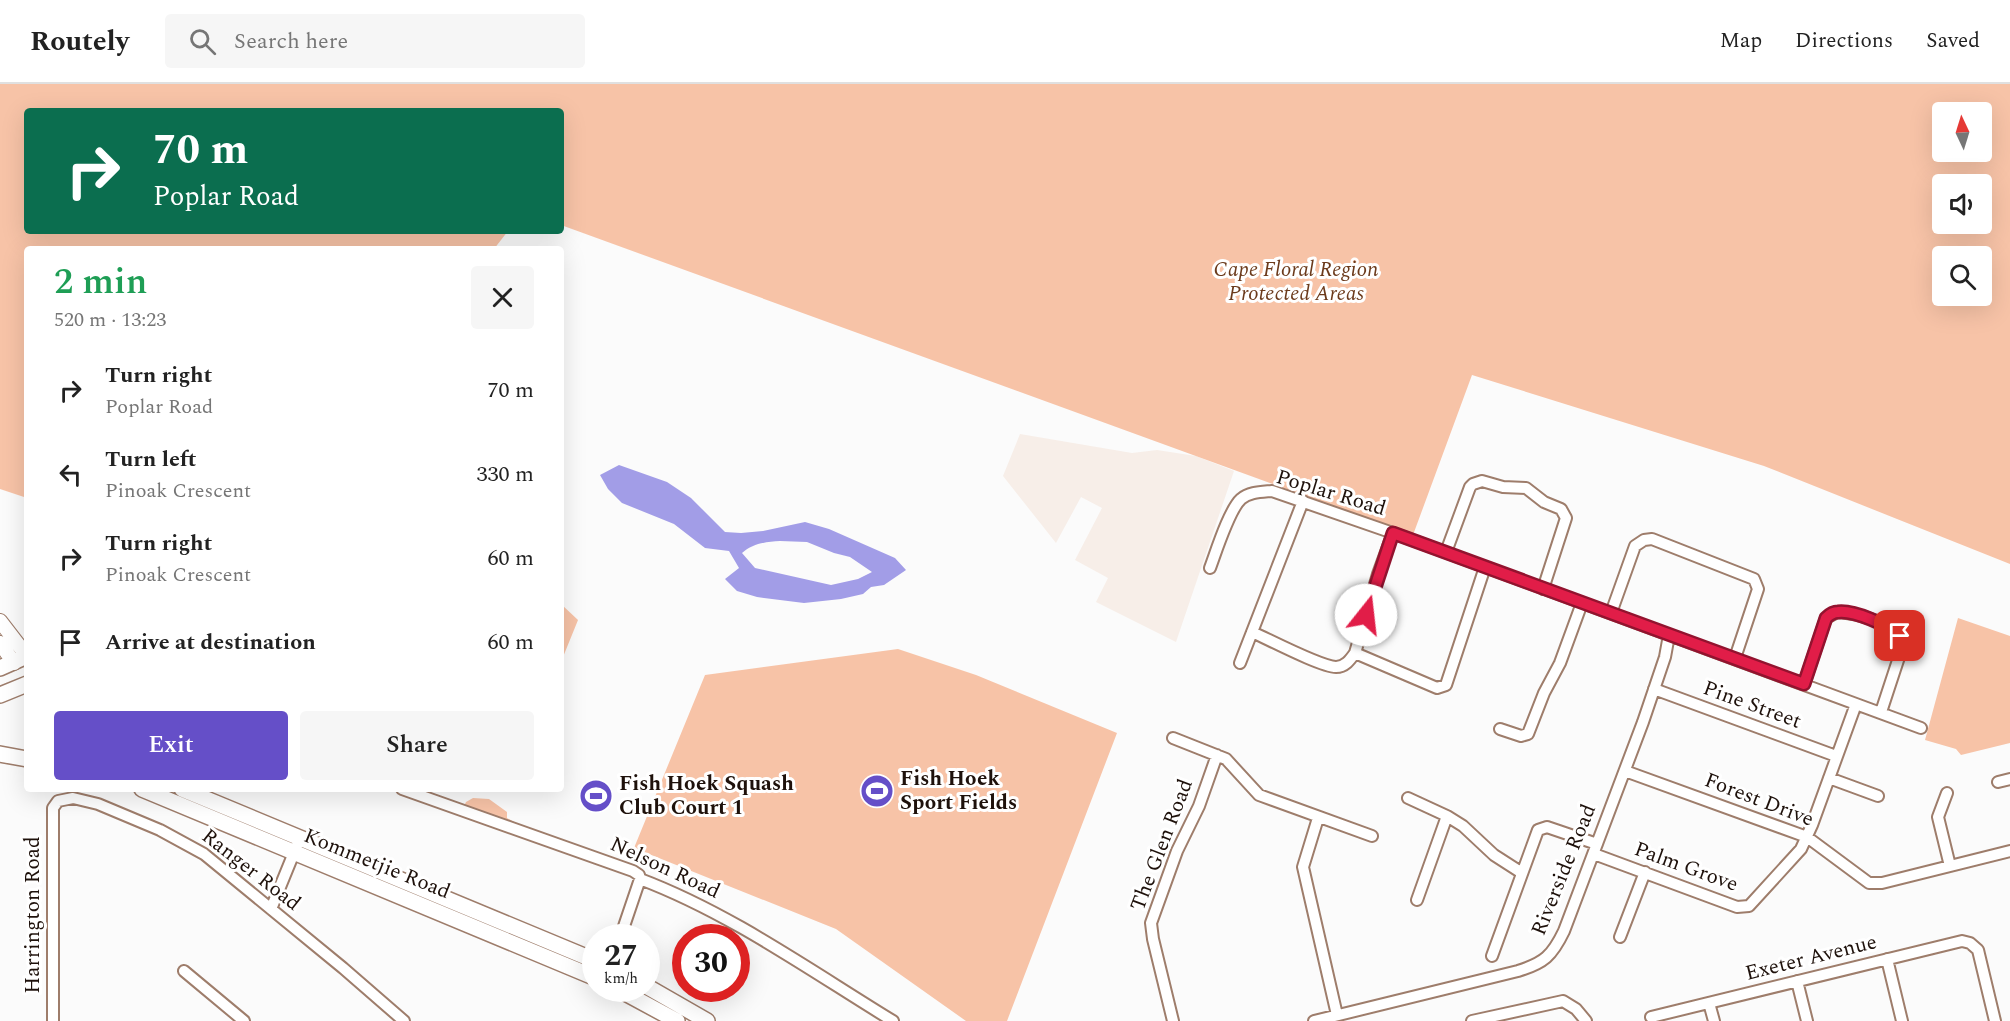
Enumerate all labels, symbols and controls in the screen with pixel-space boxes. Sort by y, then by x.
search box [165,14,585,68]
text: Routely [30,20,129,63]
icon: search [186,25,219,58]
text: Search here [234,25,348,58]
text: Map [1720,25,1762,57]
text: Directions [1795,25,1893,57]
text: Saved [1926,25,1980,57]
north arrow [1932,102,1992,162]
map controls [1932,102,1992,306]
text: 70 m [153,119,248,182]
icon: right [54,132,132,210]
button: sound [1932,174,1992,234]
text: Poplar Road [153,176,299,218]
button: search [1932,246,1992,306]
park label: Cape Floral Region Protected Areas [1214,254,1378,310]
text: 2 min [54,255,147,310]
button: close [471,266,534,329]
text: 520 m · 13:23 [54,305,166,335]
text: Turn right [105,359,212,392]
icon: right [54,374,87,407]
text: 70 m [488,374,534,407]
text: Poplar Road [105,392,213,422]
text: Turn left [105,443,197,476]
icon: left [54,458,87,491]
text: 330 m [477,458,534,491]
street label: Poplar Road [1272,461,1390,525]
text: Pinoak Crescent [105,476,251,506]
text: Turn right [105,527,212,560]
icon: right [54,542,87,575]
text: 60 m [488,542,534,575]
text: Pinoak Crescent [105,560,251,590]
position arrow [1334,583,1398,647]
pin [1874,610,1925,661]
icon: arrive [1883,619,1916,652]
icon: arrive [54,626,87,659]
text: Arrive at destination [105,626,316,659]
text: 60 m [488,626,534,659]
street label: Pine Street [1698,672,1806,738]
button: Exit [54,711,288,780]
button: Share [300,711,534,780]
place label: Fish Hoek Sport Fields [900,763,1017,819]
street label: Forest Drive [1700,764,1818,836]
place label: Fish Hoek Squash Club Court 1 [619,768,794,824]
sports icon: Fish Hoek Sport Fields [859,773,895,809]
street label: The Glen Road [1122,774,1202,916]
sports icon: Fish Hoek Squash Club Court 1 [578,778,614,814]
street label: Riverside Road [1523,799,1605,941]
street label: Kommetjie Road [299,820,455,908]
street label: Ranger Road [194,821,308,919]
street label: Nelson Road [605,828,725,908]
street label: Palm Grove [1629,833,1743,901]
street label: Harrington Road [17,836,49,994]
speed limit sign: 30 [672,924,750,1002]
street label: Exeter Avenue [1742,926,1880,990]
text: 27 [604,933,638,979]
text: km/h [604,967,638,990]

